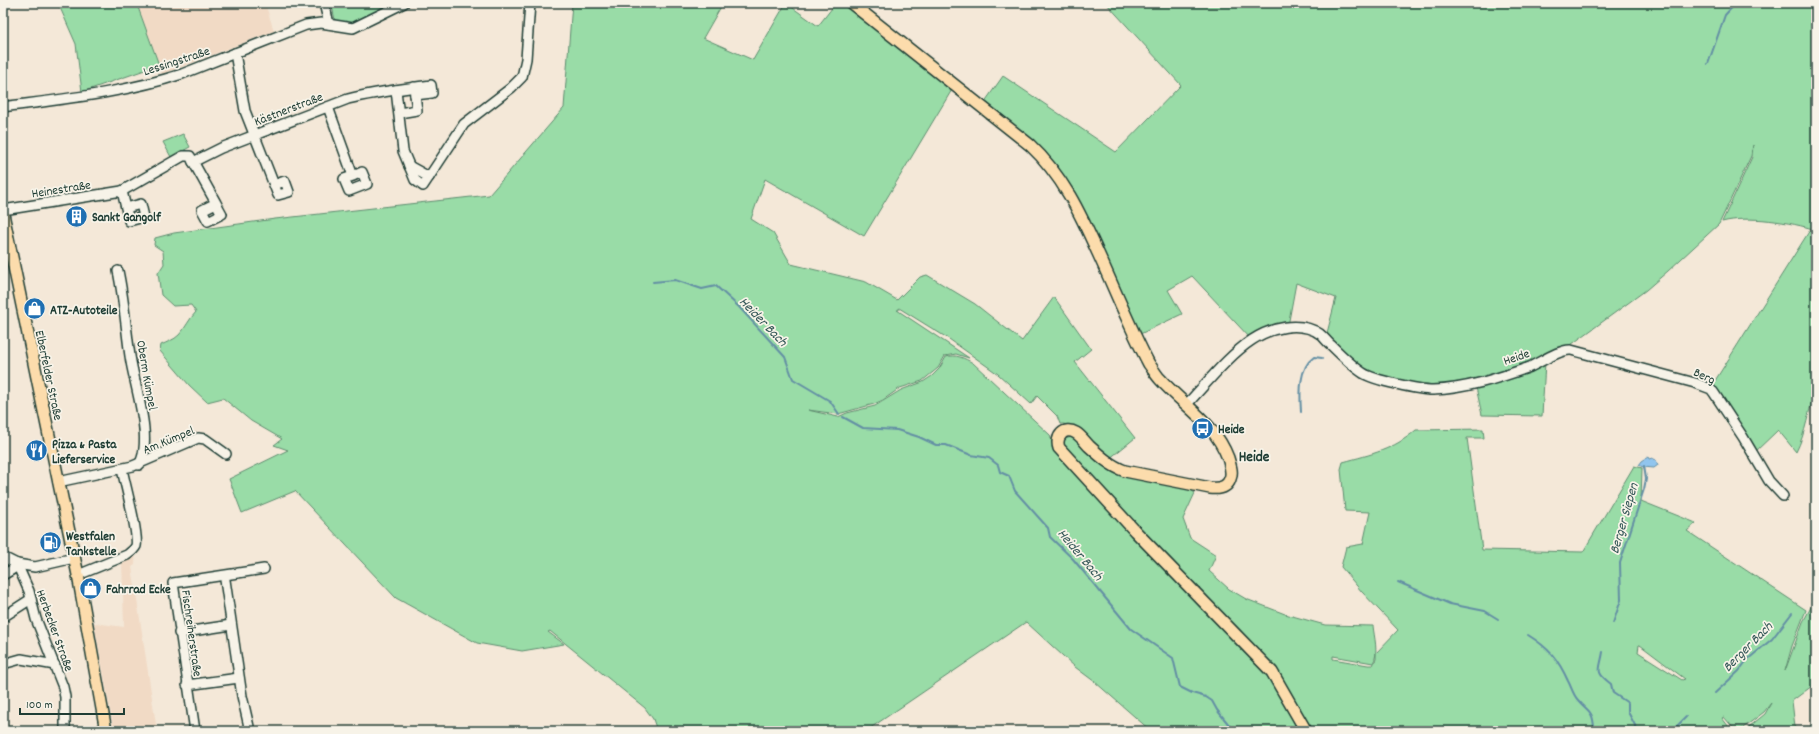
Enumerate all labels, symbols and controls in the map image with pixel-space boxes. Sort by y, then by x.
street label: Lessingstraße [141,43,213,82]
street label: Kästnerstraße [252,88,326,132]
street label: Heinestraße [30,176,93,205]
building icon: Sankt Gangolf [64,203,90,229]
place label: Sankt Gangolf [92,209,162,228]
water label: Heider Bach [734,293,792,352]
shop icon: ATZ-Autoteile [21,296,47,322]
place label: ATZ-Autoteile [50,302,118,321]
street label: Elberfelder Straße [29,329,66,423]
street label: Oberm Kümpel [130,339,161,412]
street label: Heide [1501,345,1533,372]
street label: Berg [1690,364,1718,391]
bus stop icon: Heide [1190,415,1216,441]
place label: Heide [1218,421,1245,440]
street label: Am Kümpel [140,422,198,460]
place label: Pizza & Pasta Lieferservice [52,436,117,470]
restaurant icon: Pizza & Pasta Lieferservice [23,437,49,463]
district label: Heide [1239,447,1270,469]
water label: Berger Siepen [1605,480,1645,556]
water label: Heider Bach [1052,525,1108,586]
place label: Westfalen Tankstelle [66,528,117,562]
fuel station icon: Westfalen Tankstelle [38,529,64,555]
shop icon: Fahrrad Ecke [78,575,104,601]
place label: Fahrrad Ecke [106,581,171,600]
street label: Herbecker Straße [30,587,77,675]
street label: Fischreiherstraße [175,589,206,678]
water label: Berger Bach [1719,617,1778,677]
scale bar [20,690,124,716]
text: 100 m [26,697,53,714]

